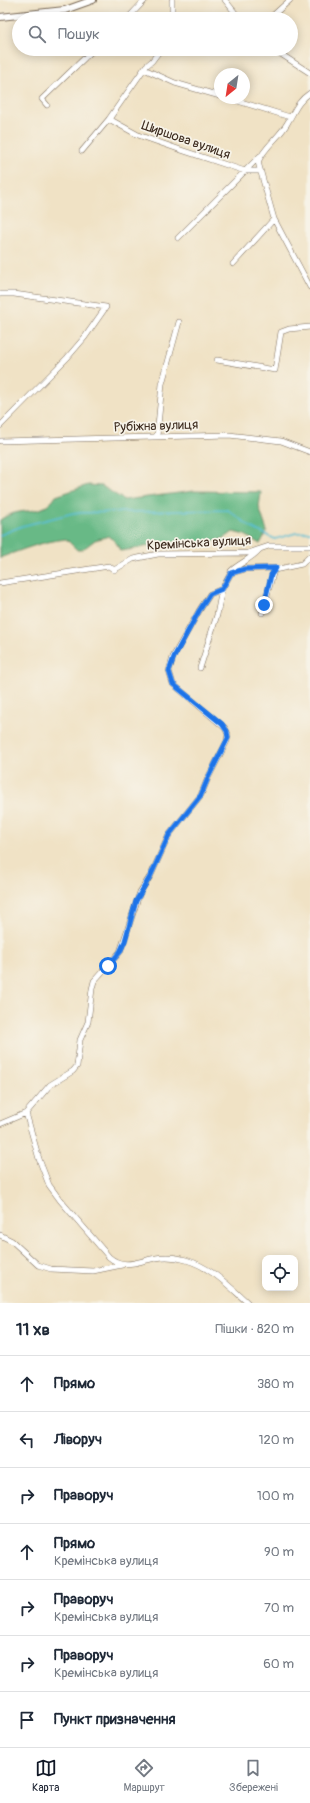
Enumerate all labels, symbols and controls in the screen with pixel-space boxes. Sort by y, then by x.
search box [12,12,298,56]
icon: search [26,23,48,45]
text: Пошук [58,25,100,44]
north arrow [214,68,250,104]
street label: Ширшова вулиця [140,117,232,163]
street label: Рубіжна вулиця [114,417,198,435]
street label: Кремінська вулиця [146,532,252,554]
route end [255,596,273,614]
route start [99,957,117,975]
map controls [262,1255,298,1291]
button: locate [262,1255,298,1291]
text: 11 хв [16,1319,50,1340]
text: Пішки · 820 m [215,1321,294,1337]
icon: ahead [16,1373,38,1395]
text: Прямо [54,1374,95,1393]
text: 380 m [257,1376,294,1392]
icon: left [16,1429,38,1451]
text: Ліворуч [54,1430,102,1449]
text: 120 m [258,1432,294,1448]
icon: right [16,1485,38,1507]
text: Праворуч [54,1486,114,1505]
text: 100 m [257,1488,294,1504]
text: Прямо [54,1534,95,1553]
icon: ahead [16,1541,38,1563]
text: 90 m [264,1544,294,1560]
text: Кремінська вулиця [54,1553,158,1569]
text: Праворуч [54,1590,114,1609]
icon: right [16,1597,38,1619]
text: 70 m [264,1600,294,1616]
text: Кремінська вулиця [54,1609,158,1625]
text: Праворуч [54,1646,114,1665]
icon: right [16,1653,38,1675]
text: 60 m [263,1656,294,1672]
text: Кремінська вулиця [54,1665,158,1681]
icon: arrive [16,1709,38,1731]
text: Пункт призначення [54,1710,175,1729]
tab: Карта [32,1757,59,1794]
tab: Маршрут [123,1757,165,1794]
tab: Збережені [229,1757,278,1794]

